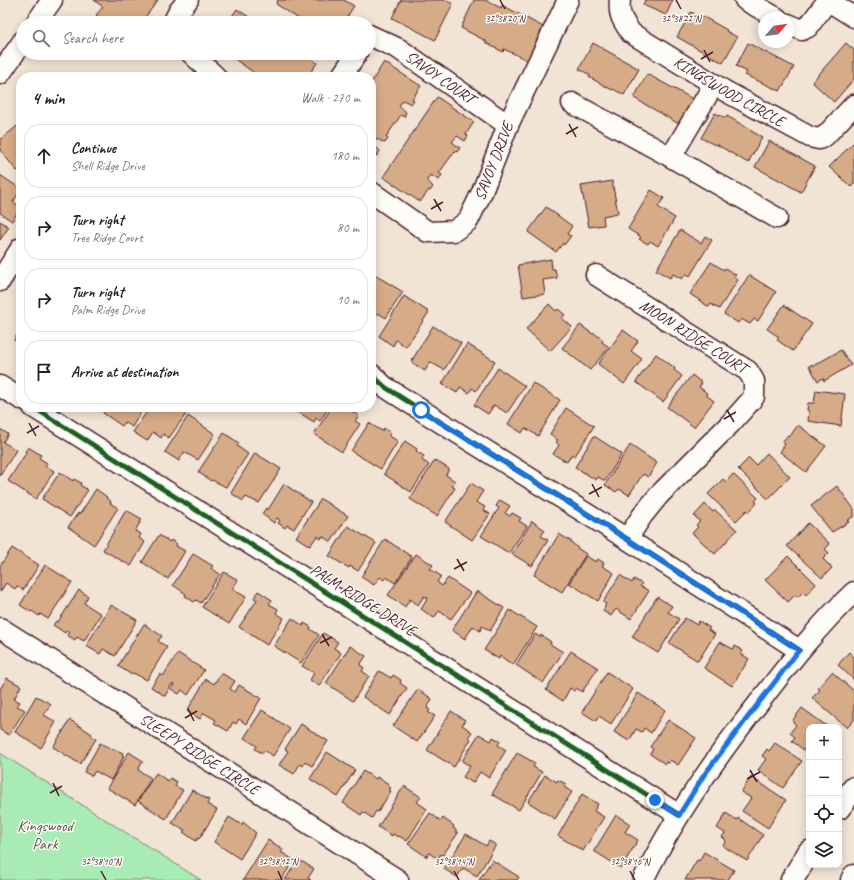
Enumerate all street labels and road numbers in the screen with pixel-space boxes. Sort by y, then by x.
street label: SAVOY COURT [401,46,482,111]
street label: KINGSWOOD CIRCLE [670,52,790,132]
street label: SAVOY DRIVE [470,117,519,204]
street label: MOON RIDGE COURT [636,295,754,380]
street label: PALM RIDGE DRIVE [306,559,422,642]
street label: SLEEPY RIDGE CIRCLE [136,709,265,801]

